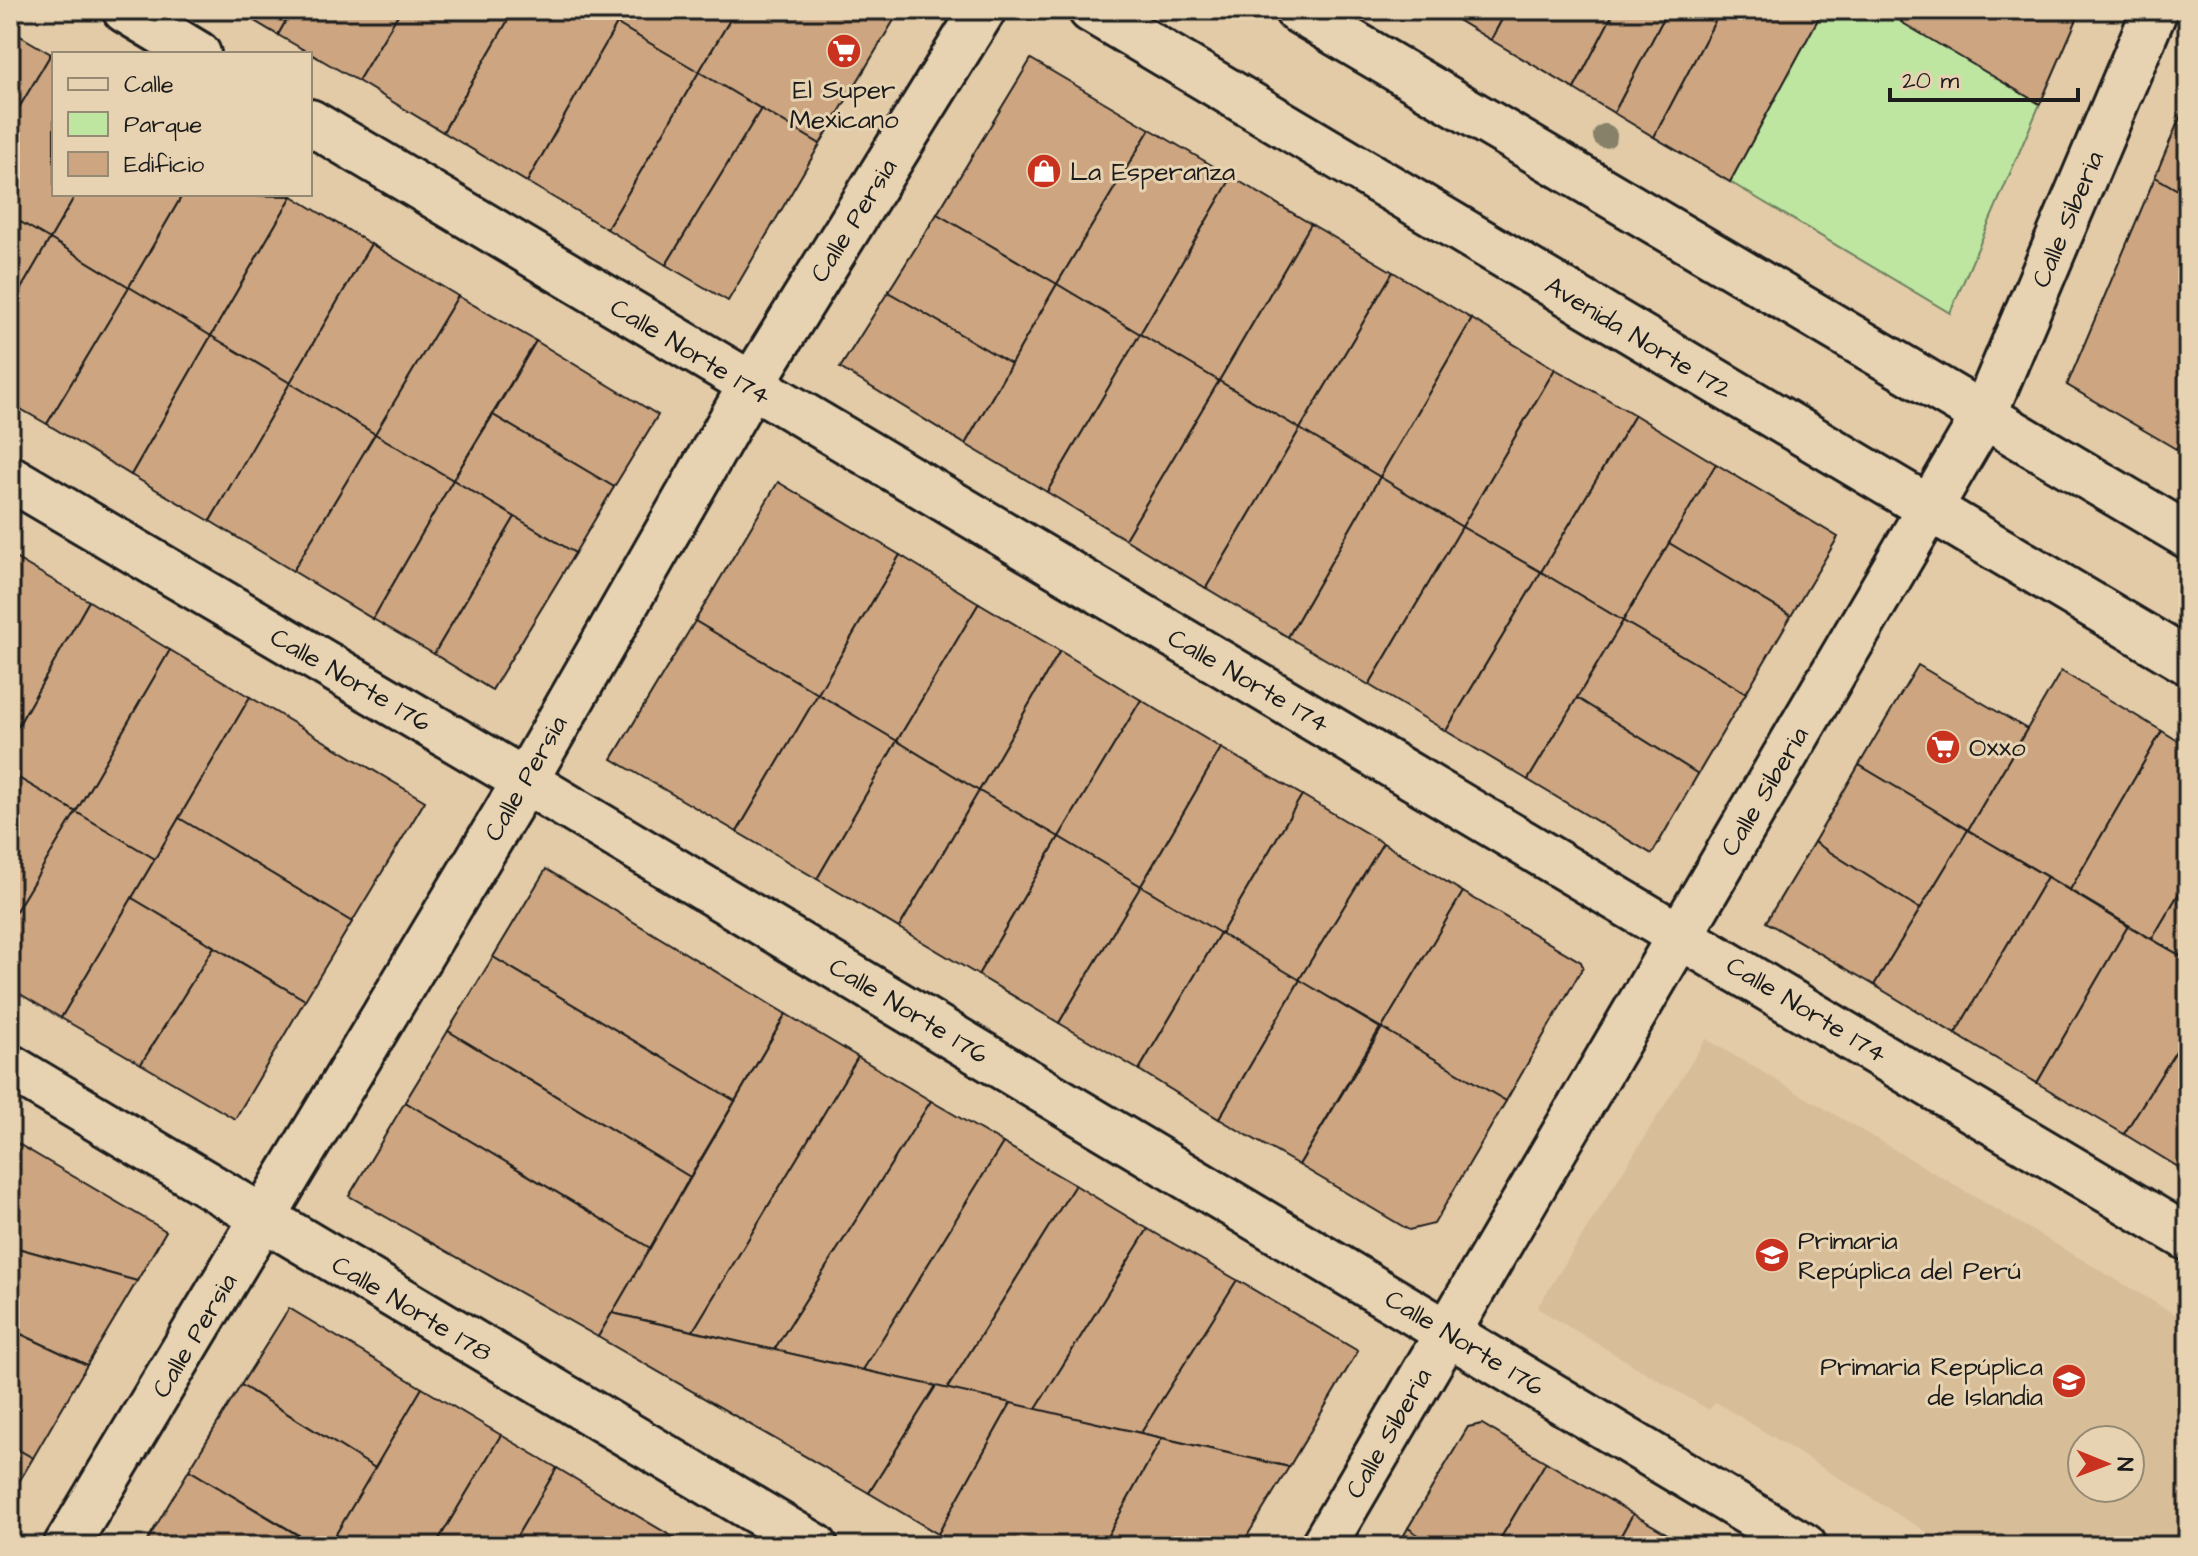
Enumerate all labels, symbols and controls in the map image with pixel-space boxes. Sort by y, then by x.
supermarket icon: El Super Mexicano [825,32,863,70]
legend [52,52,312,196]
scale bar [1890,52,2078,102]
text: 20 m [1902,64,1959,98]
text: Calle [124,68,174,102]
place label: El Super Mexicano [789,72,899,138]
text: Parque [124,108,202,142]
street label: Calle Siberia [2023,146,2113,293]
text: Edificio [124,148,205,182]
street label: Calle Persia [802,152,906,289]
shop icon: La Esperanza [1025,152,1063,190]
place label: La Esperanza [1070,154,1235,190]
street label: Avenida Norte 172 [1538,268,1739,408]
street label: Calle Norte 174 [603,290,778,414]
street label: Calle Norte 176 [263,619,438,740]
street label: Calle Norte 174 [1161,620,1336,742]
street label: Calle Persia [475,709,576,848]
street label: Calle Siberia [1712,720,1818,863]
supermarket icon: Oxxo [1924,728,1962,766]
place label: Oxxo [1969,730,2026,766]
street label: Calle Norte 174 [1719,948,1894,1072]
street label: Calle Norte 176 [822,949,995,1073]
place label: Primaria Repúplica del Perú [1798,1223,2021,1289]
school or university icon: Primaria Repúplica del Perú [1753,1236,1791,1274]
street label: Calle Norte 178 [325,1247,498,1371]
street label: Calle Persia [144,1266,246,1405]
street label: Calle Norte 176 [1378,1281,1551,1405]
place label: Primaria Repúplica de Islandia [1820,1349,2043,1415]
street label: Calle Siberia [1337,1362,1441,1505]
school or university icon: Primaria Repúplica de Islandia [2050,1362,2088,1400]
north arrow [2066,1424,2146,1504]
text: N [2109,1457,2140,1472]

